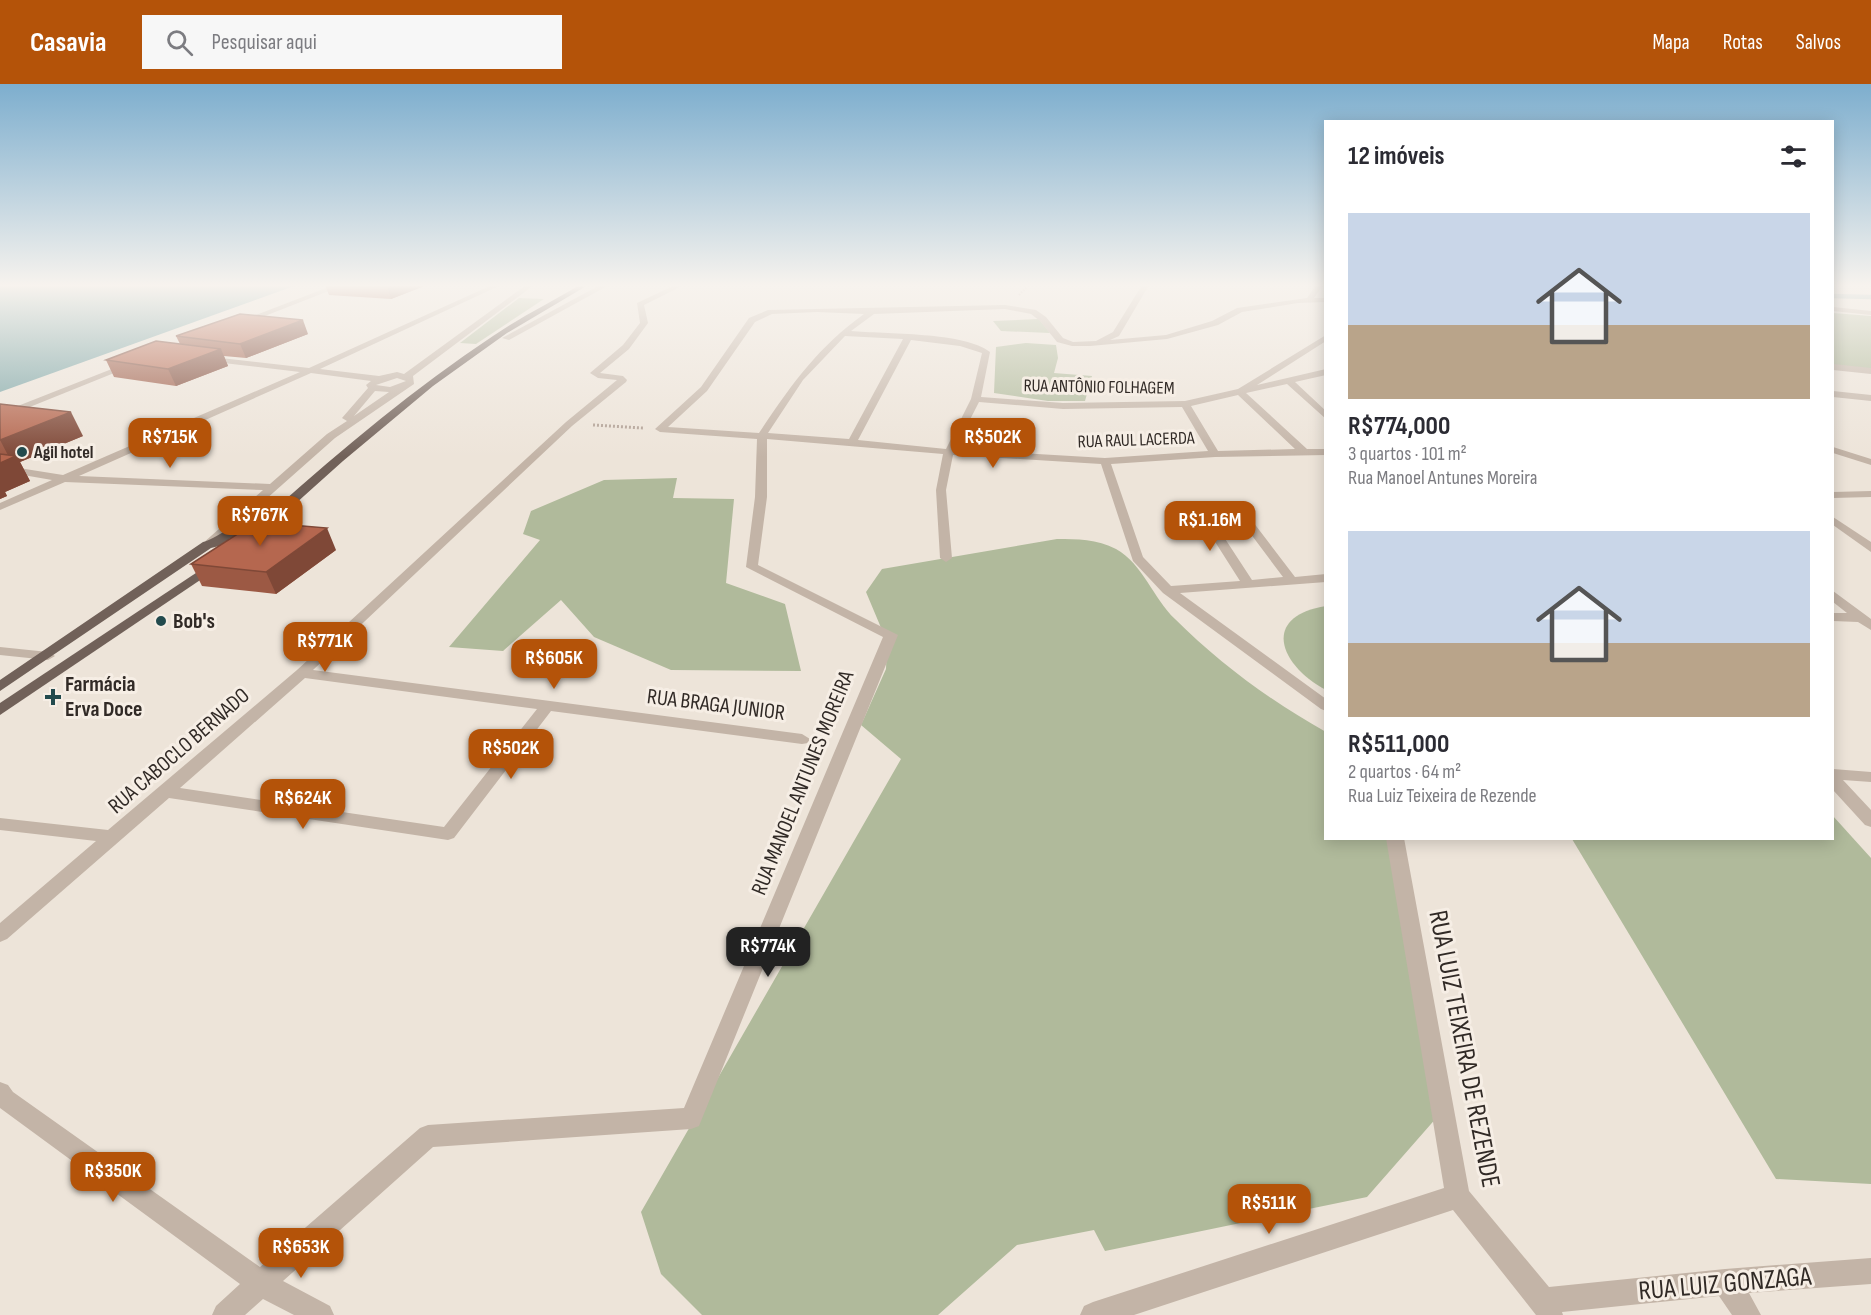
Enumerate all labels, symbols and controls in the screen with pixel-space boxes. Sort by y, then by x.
search box [142,15,562,69]
text: Casavia [30,26,106,59]
icon: search [163,26,196,59]
text: Pesquisar aqui [211,29,317,56]
text: Mapa [1652,30,1690,55]
text: Rotas [1723,30,1763,55]
text: Salvos [1796,30,1841,55]
icon: filters [1777,140,1810,173]
text: 12 imóveis [1348,141,1445,172]
icon: home [1525,252,1633,360]
street label: RUA ANTÔNIO FOLHAGEM [1023,375,1175,399]
text: R$774,000 [1348,411,1450,442]
pin: R$715K [121,418,219,469]
pin: R$502K [944,418,1042,469]
text: R$715K [142,425,198,449]
text: R$502K [965,425,1021,449]
street label: RUA RAUL LACERDA [1077,427,1195,453]
place label: Agil hotel [33,442,93,463]
text: 3 quartos · 101 m² [1348,442,1467,466]
marker: Agil hotel [15,445,29,459]
text: Rua Manoel Antunes Moreira [1348,466,1537,490]
pin: R$767K [211,496,309,547]
pin: R$1.16M [1155,501,1265,552]
text: R$767K [232,503,288,527]
text: R$1.16M [1179,508,1241,532]
icon: home [1525,570,1633,678]
place label: Bob's [173,608,215,635]
marker: Bob's [154,614,168,628]
pin: R$771K [276,622,374,673]
text: R$771K [297,629,353,653]
pin: R$605K [505,639,603,690]
text: R$605K [525,646,583,670]
street label: RUA MANOEL ANTUNES MOREIRA [746,666,861,899]
place label: Farmácia Erva Doce [65,671,143,723]
street label: RUA CABOCLO BERNADO [103,682,255,820]
street label: RUA BRAGA JUNIOR [646,683,786,727]
marker: Farmácia Erva Doce [46,690,60,704]
pin: R$502K [462,729,560,780]
text: R$511,000 [1348,729,1449,760]
text: R$502K [483,736,539,760]
text: 2 quartos · 64 m² [1348,760,1461,784]
pin: R$624K [254,779,352,830]
text: Rua Luiz Teixeira de Rezende [1348,784,1537,808]
text: R$624K [274,786,332,810]
street label: RUA LUIZ TEIXEIRA DE REZENDE [1421,908,1507,1190]
pin: R$774K [719,927,817,978]
text: R$774K [740,934,796,958]
pin: R$350K [64,1152,162,1203]
text: R$350K [84,1159,142,1183]
pin: R$511K [1220,1184,1318,1235]
text: R$511K [1242,1191,1296,1215]
pin: R$653K [252,1228,350,1279]
text: R$653K [272,1235,330,1259]
street label: RUA LUIZ GONZAGA [1637,1260,1813,1307]

